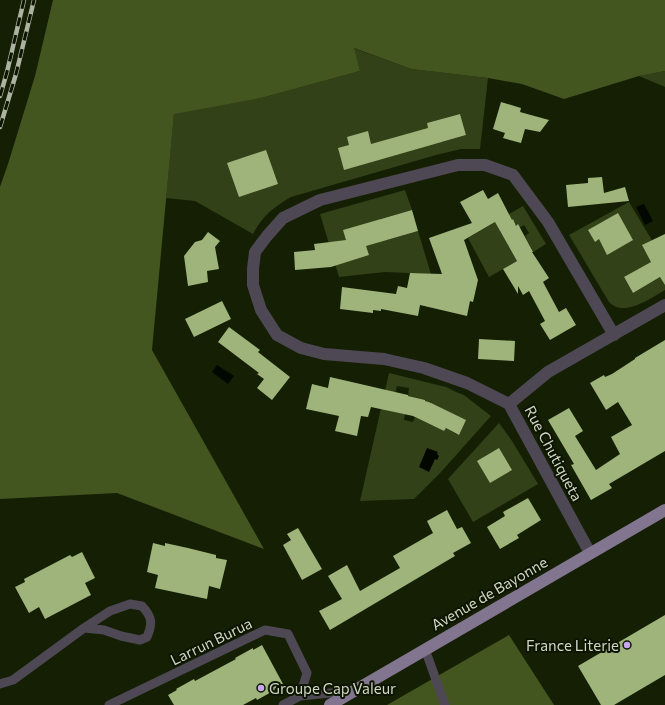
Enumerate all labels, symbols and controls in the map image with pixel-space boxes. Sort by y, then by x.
street label: Rue Chutiqueta [521,402,587,504]
street label: Avenue de Bayonne [428,552,550,634]
street label: Larrun Burua [167,614,255,668]
place label: France Literie [526,636,619,654]
marker: France Literie [622,640,632,650]
place label: Groupe Cap Valeur [269,679,396,697]
marker: Groupe Cap Valeur [256,683,266,693]

